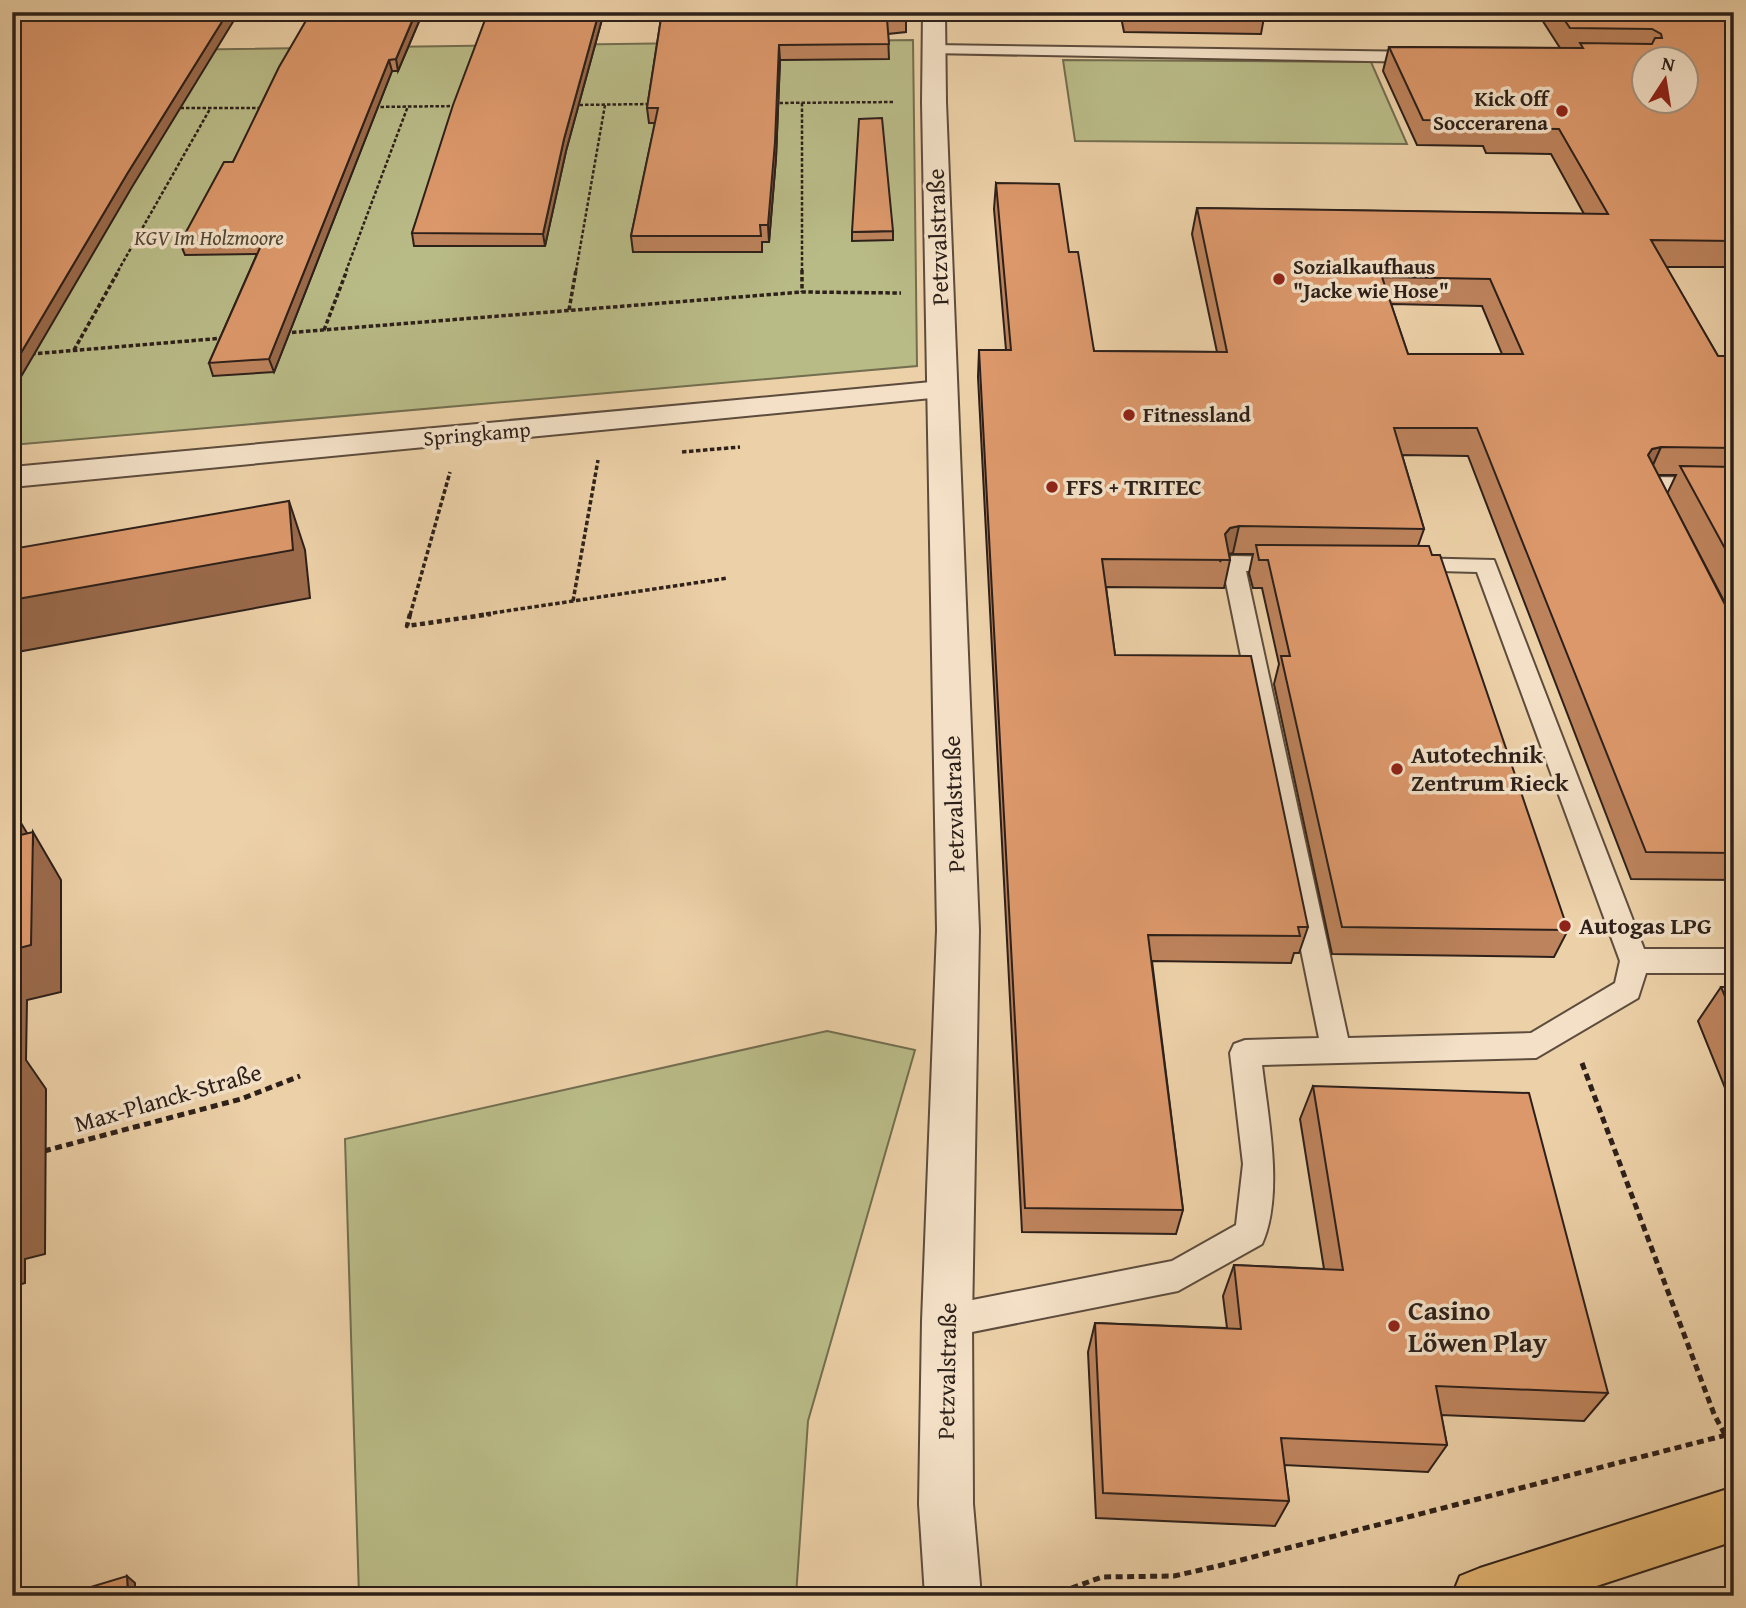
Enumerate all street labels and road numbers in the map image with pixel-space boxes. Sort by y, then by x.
street label: Petzvalstraße [918,168,957,306]
street label: Springkamp [422,413,532,454]
street label: Petzvalstraße [934,735,973,873]
street label: Max-Planck-Straße [70,1054,266,1141]
street label: Petzvalstraße [928,1302,965,1440]

